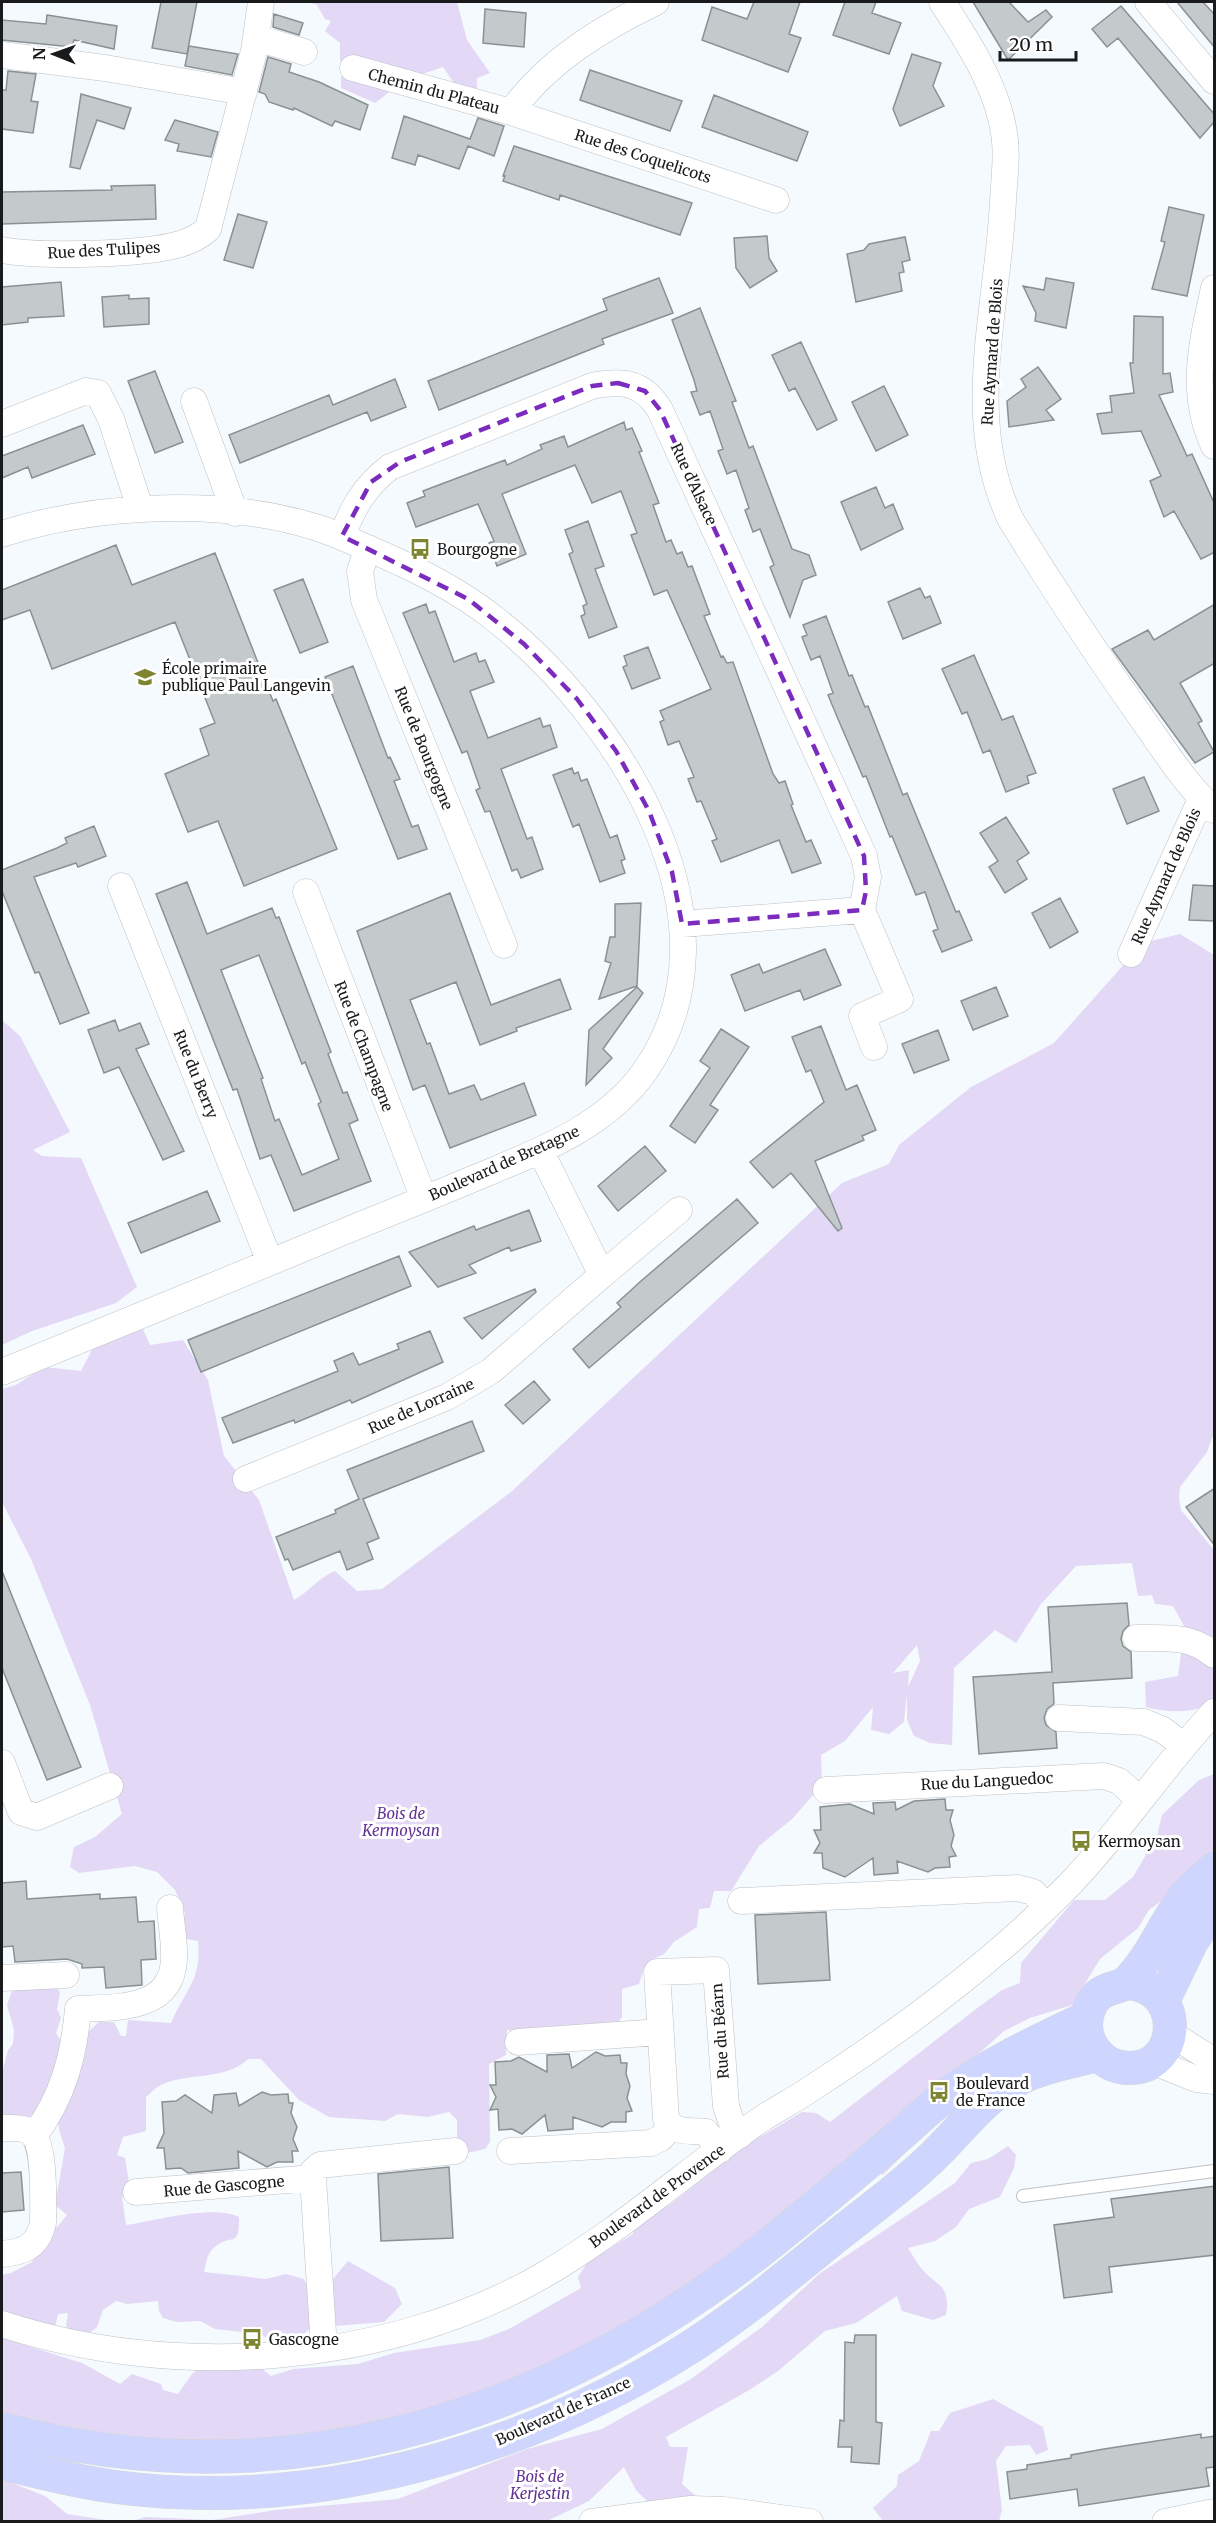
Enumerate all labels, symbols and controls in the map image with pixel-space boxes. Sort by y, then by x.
north arrow [24,24,84,84]
scale bar [1000,24,1076,62]
text: 20 m [1009,33,1053,56]
text: N [29,47,49,60]
street label: Chemin du Plateau [366,64,502,118]
street label: Rue des Coquelicots [572,125,714,187]
street label: Rue des Tulipes [47,238,161,262]
street label: Rue Aymard de Blois [977,278,1007,426]
street label: Rue d'Alsace [667,440,721,528]
bus stop icon: Bourgogne [408,537,432,561]
place label: Bourgogne [437,540,517,559]
place label: École primaire publique Paul Langevin [162,658,331,695]
school or university icon: École primaire publique Paul Langevin [133,665,157,689]
street label: Rue de Bourgogne [391,684,457,813]
street label: Rue Aymard de Blois [1127,805,1205,947]
street label: Rue de Champagne [330,978,398,1114]
street label: Rue du Berry [170,1027,222,1121]
street label: Boulevard de Bretagne [426,1121,582,1205]
street label: Rue de Lorraine [365,1374,477,1438]
street label: Rue du Languedoc [920,1768,1054,1794]
park label: Bois de Kermoysan [361,1804,440,1840]
bus stop icon: Kermoysan [1069,1829,1093,1853]
place label: Kermoysan [1098,1832,1181,1851]
street label: Rue du Béarn [707,1982,733,2080]
place label: Boulevard de France [956,2074,1029,2110]
bus stop icon: Boulevard de France [927,2080,951,2104]
street label: Boulevard de Provence [585,2140,729,2252]
street label: Rue de Gascogne [163,2171,285,2201]
bus stop icon: Gascogne [240,2327,264,2351]
place label: Gascogne [269,2330,339,2349]
street label: Boulevard de France [493,2373,634,2449]
park label: Bois de Kerjestin [509,2467,570,2503]

